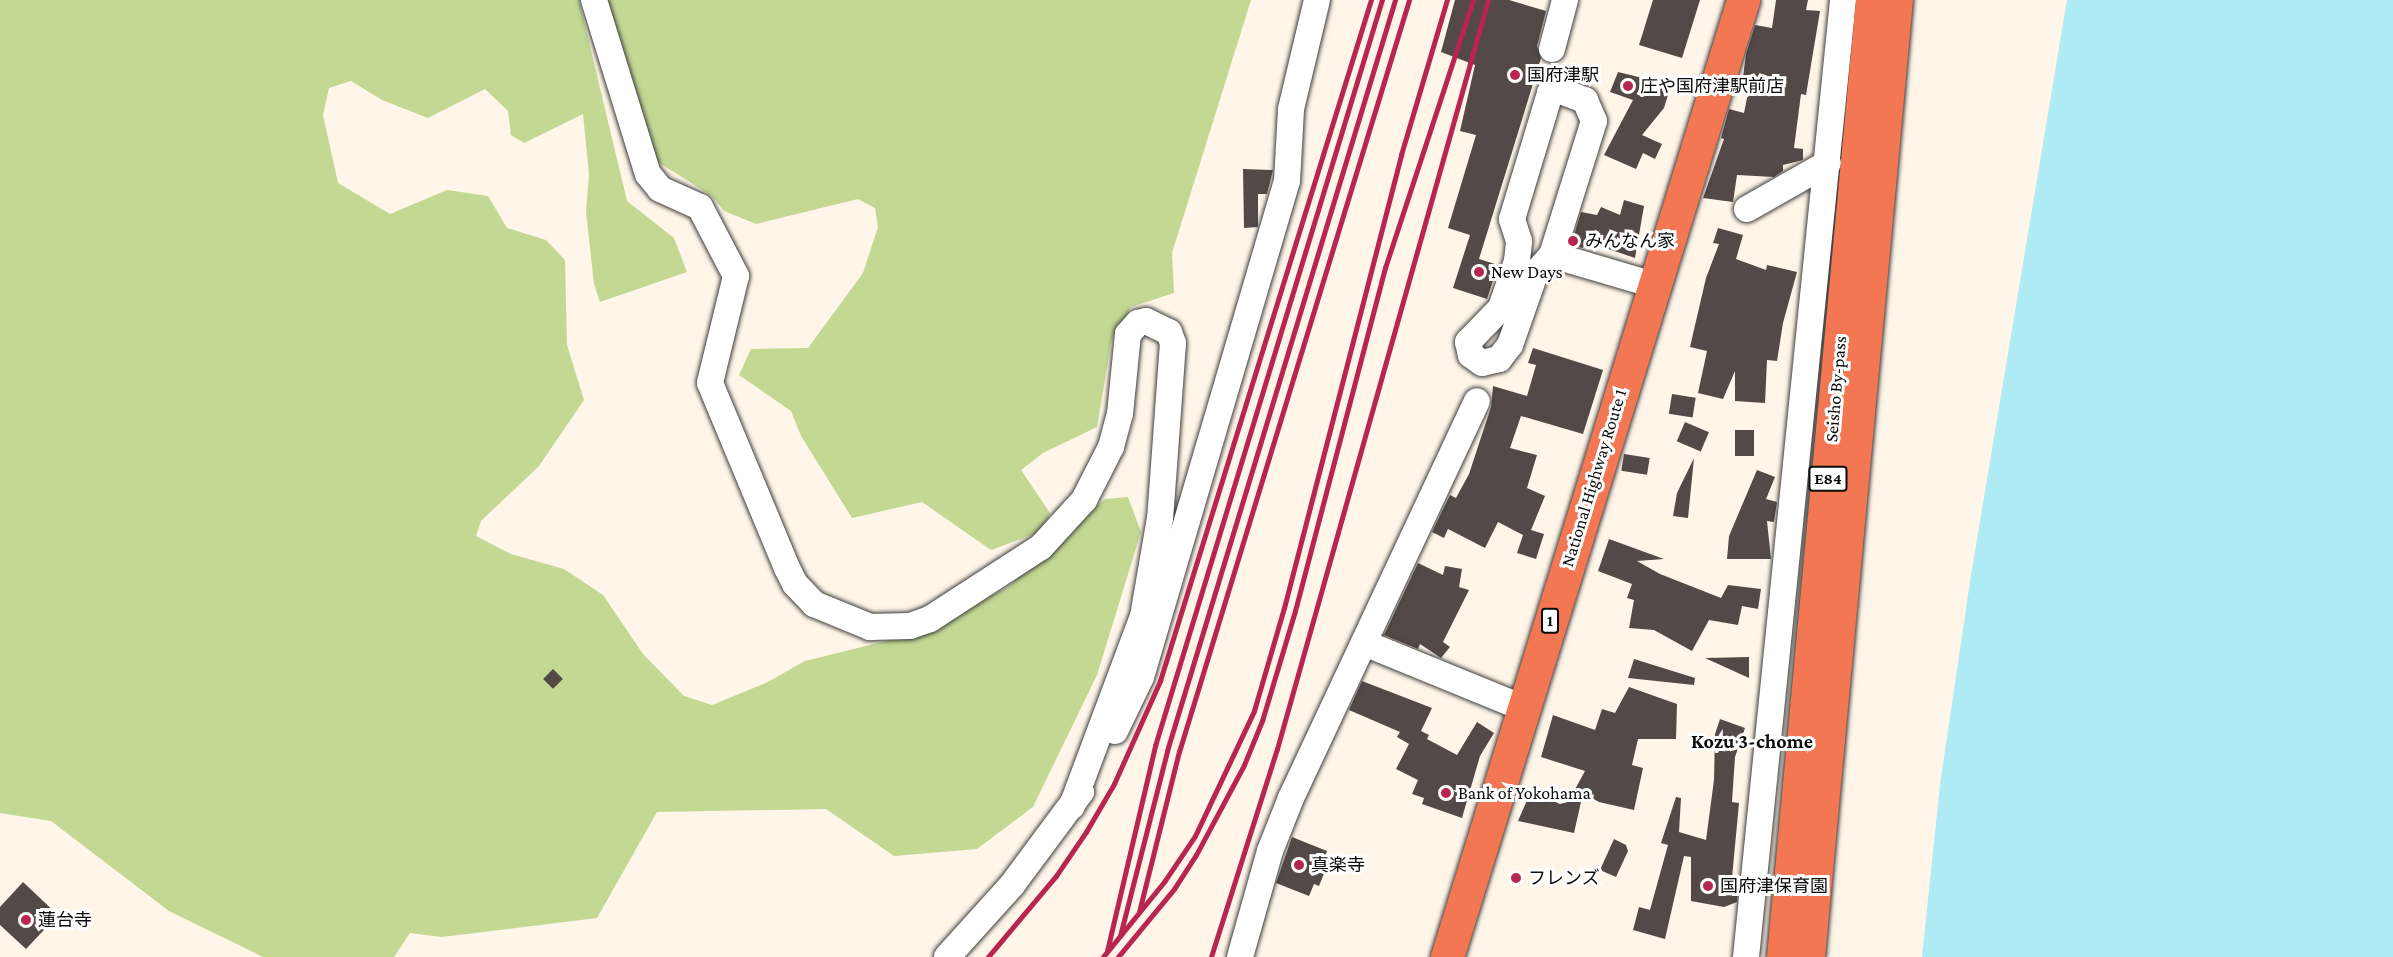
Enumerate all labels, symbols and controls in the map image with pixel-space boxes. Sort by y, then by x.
place label: 国府津駅 [1527,64,1599,86]
marker: 国府津駅 [1508,68,1522,82]
place label: 庄や国府津駅前店 [1640,75,1784,97]
marker: 庄や国府津駅前店 [1621,79,1635,93]
place label: みんなん家 [1585,230,1675,252]
marker: みんなん家 [1566,234,1580,248]
place label: New Days [1491,261,1563,283]
marker: New Days [1472,265,1486,279]
street label: Seisho By-pass [1821,335,1851,443]
street label: National Highway Route 1 [1557,386,1631,570]
road number: E84 [1807,466,1849,492]
road number: 1 [1541,608,1559,634]
district label: Kozu 3-chome [1691,729,1813,753]
place label: Bank of Yokohama [1458,782,1591,804]
marker: Bank of Yokohama [1439,786,1453,800]
place label: 真楽寺 [1311,854,1365,876]
marker: 真楽寺 [1292,858,1306,872]
place label: フレンズ [1528,867,1600,889]
marker: フレンズ [1509,871,1523,885]
place label: 国府津保育園 [1720,875,1828,897]
marker: 国府津保育園 [1701,879,1715,893]
place label: 蓮台寺 [38,909,92,931]
marker: 蓮台寺 [19,913,33,927]

